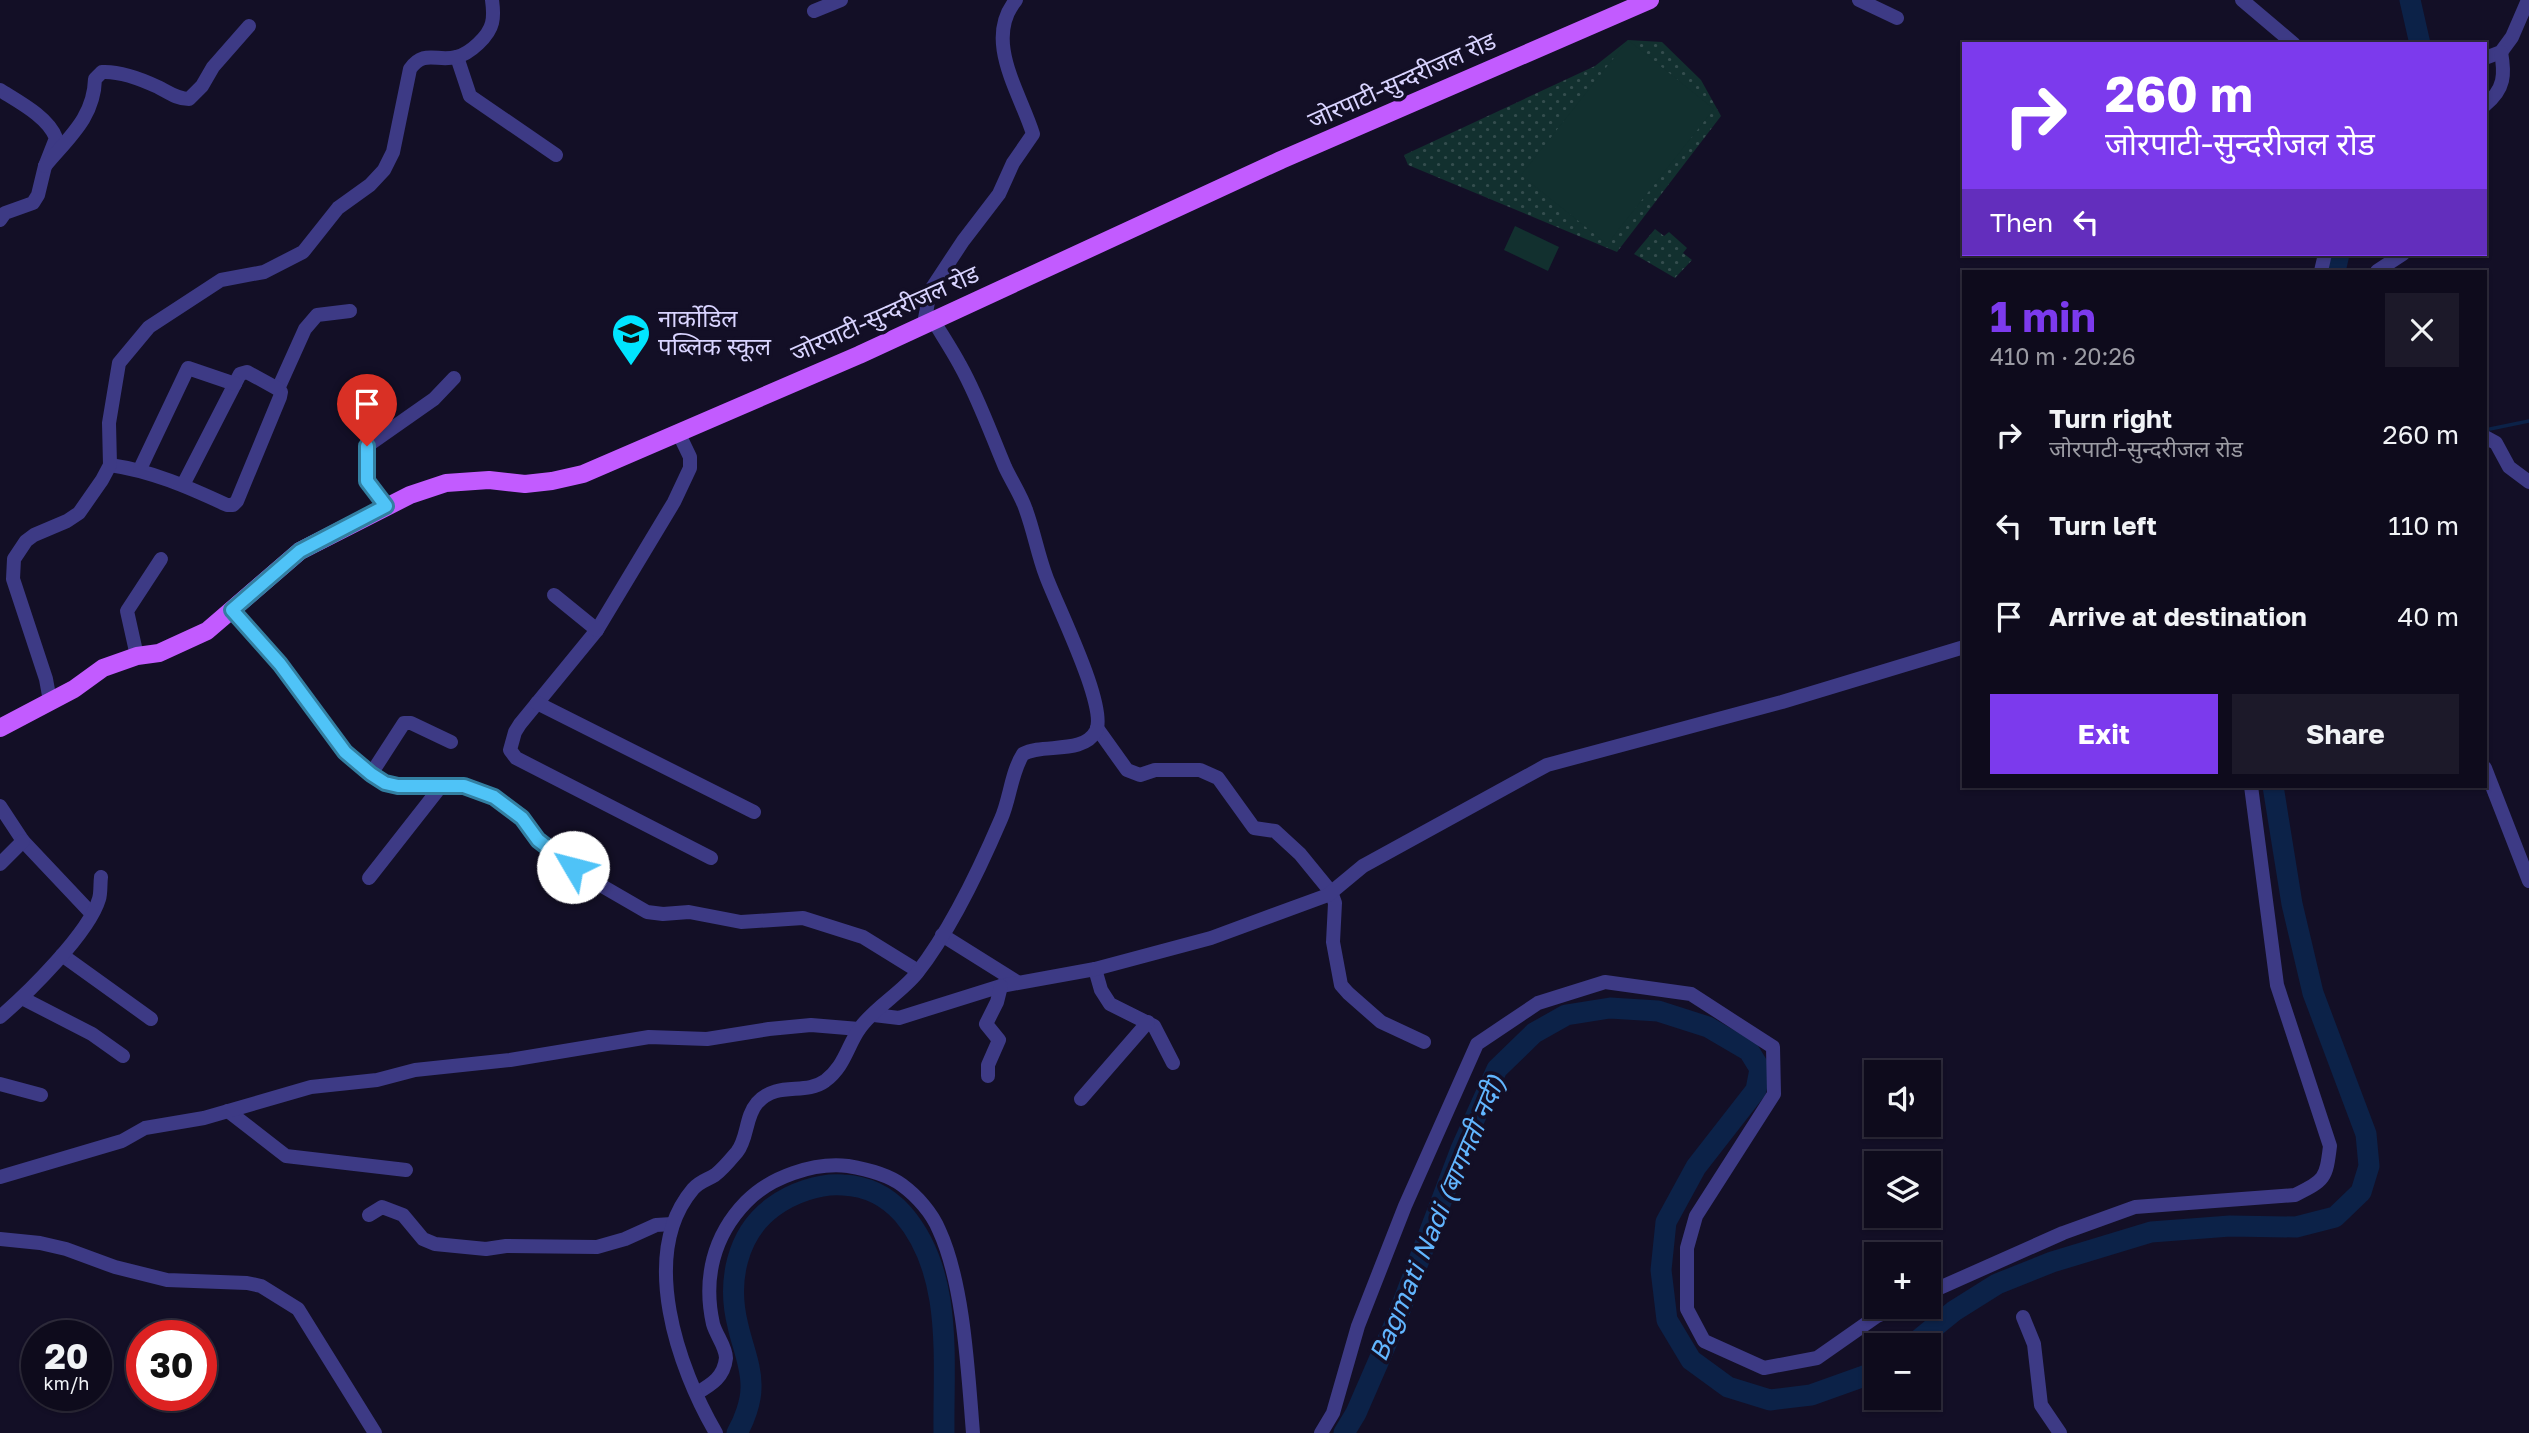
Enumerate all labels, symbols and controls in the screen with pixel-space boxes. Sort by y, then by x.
street label: जोरपाटी-सुन्दरीजल रोड [1303,25,1502,136]
text: 260 m [2105,64,2253,123]
icon: right [1990,70,2081,161]
text: जोरपाटी-सुन्दरीजल रोड [2105,124,2375,162]
icon: left [2067,203,2105,241]
text: Then [1990,207,2053,238]
street label: जोरपाटी-सुन्दरीजल रोड [786,258,985,369]
text: 1 min [1990,291,2096,341]
button: close [2385,293,2459,367]
place label: नार्कोडिल पब्लिक स्कूल [658,303,772,362]
school or university icon: नार्कोडिल पब्लिक स्कूल [610,312,652,367]
text: 410 m · 20:26 [1990,342,2136,370]
pin [337,374,397,446]
icon: arrive [348,385,386,423]
text: Turn right [2049,403,2172,434]
icon: right [1990,416,2028,454]
text: 260 m [2383,419,2459,450]
text: जोरपाटी-सुन्दरीजल रोड [2049,434,2243,462]
icon: left [1990,507,2028,545]
text: Turn left [2049,510,2157,541]
text: 110 m [2388,510,2459,541]
icon: arrive [1990,598,2028,636]
text: Arrive at destination [2049,601,2307,632]
text: 40 m [2398,601,2459,632]
button: Exit [1990,694,2218,774]
button: Share [2232,694,2459,774]
position arrow [536,830,610,904]
map controls [1864,1060,1941,1410]
button: sound [1864,1060,1941,1137]
water label: Bagmati Nadi (बागमती नदी) [1362,1070,1511,1366]
button: layers [1864,1151,1941,1228]
button: + [1864,1242,1941,1319]
speed limit sign: 30 [126,1320,217,1411]
button: − [1864,1333,1941,1410]
text: 20 [44,1335,89,1377]
text: km/h [44,1372,89,1394]

